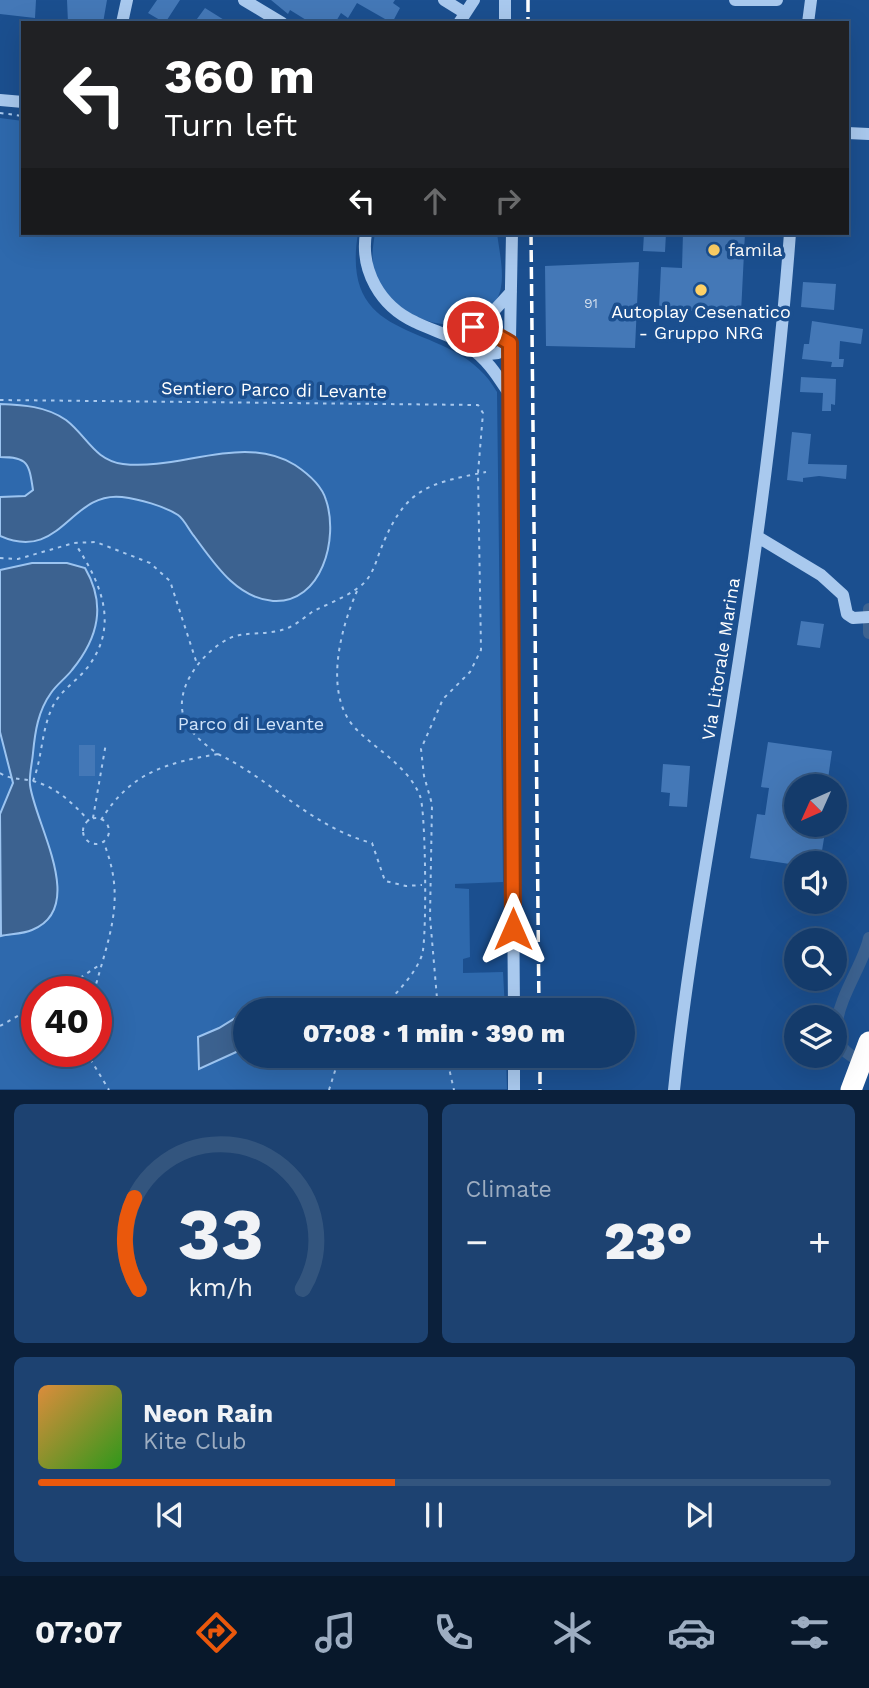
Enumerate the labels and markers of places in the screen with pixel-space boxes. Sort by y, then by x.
place label: famila [728,239,782,260]
marker: famila [706,242,722,258]
marker: Autoplay Cesenatico - Gruppo NRG [693,282,709,298]
pin [443,297,503,357]
place label: Autoplay Cesenatico - Gruppo NRG [611,301,791,343]

